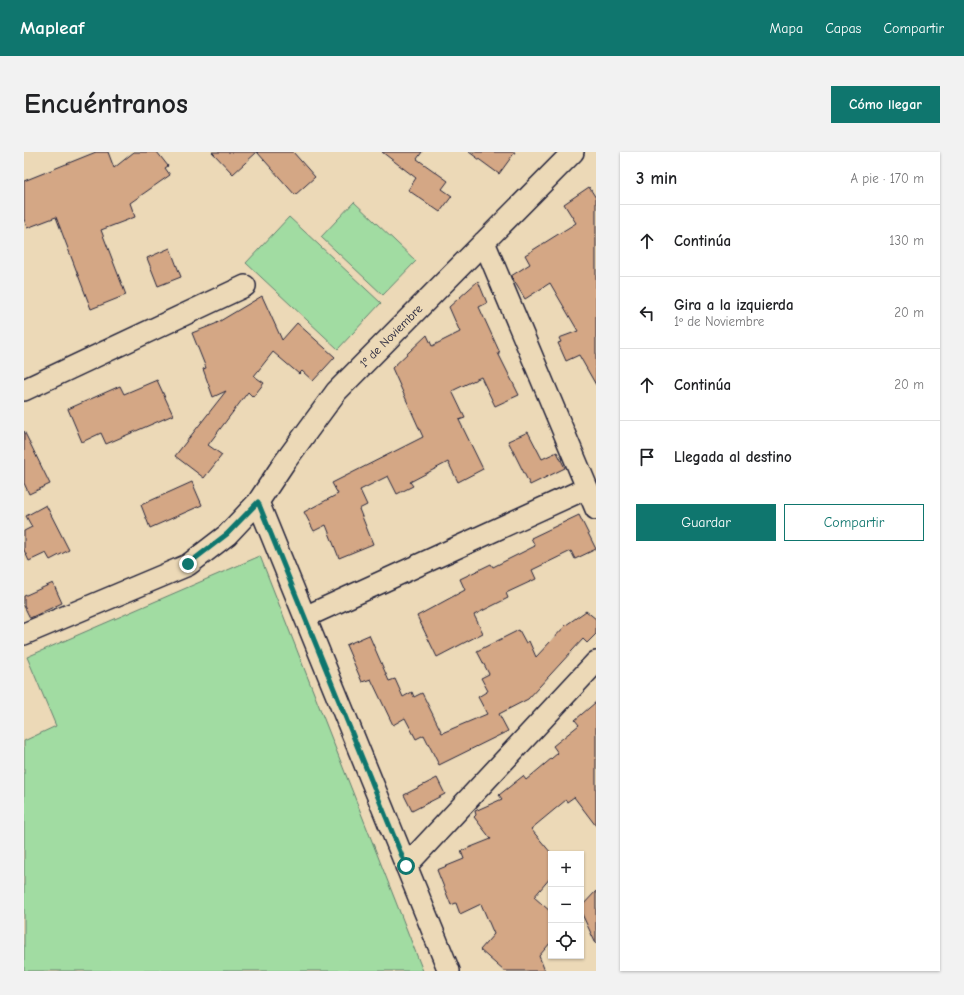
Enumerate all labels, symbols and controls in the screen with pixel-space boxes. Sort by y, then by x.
text: Mapleaf [20,17,84,39]
text: Mapa [770,20,803,37]
text: Capas [825,20,861,37]
text: Compartir [883,20,944,37]
button: Cómo llegar [831,86,940,123]
text: Encuéntranos [24,88,188,120]
text: 3 min [636,169,677,188]
text: A pie · 170 m [850,171,924,186]
icon: ahead [636,230,658,252]
text: Continúa [674,232,731,250]
text: 130 m [889,233,924,248]
text: Gira a la izquierda [674,296,794,314]
street label: 1º de Noviembre [357,302,425,370]
icon: left [636,302,658,324]
text: 20 m [894,305,924,320]
text: 1º de Noviembre [674,314,764,329]
icon: ahead [636,374,658,396]
text: Continúa [674,376,731,394]
text: 20 m [894,377,924,392]
icon: arrive [636,446,658,468]
text: Llegada al destino [674,448,792,466]
button: Guardar [636,504,776,541]
button: Compartir [784,504,924,541]
route end [179,555,197,573]
map controls [548,851,584,959]
button: + [548,851,584,887]
route start [397,857,415,875]
button: − [548,887,584,923]
button: locate [548,923,584,959]

